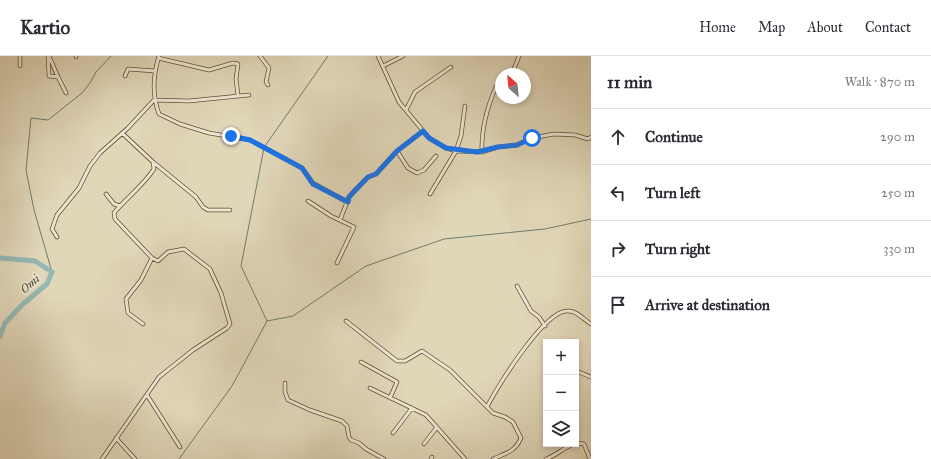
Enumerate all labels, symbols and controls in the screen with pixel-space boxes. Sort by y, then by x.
text: Kartio [20,16,70,39]
text: Home [699,19,736,36]
text: Map [758,19,785,36]
text: About [807,19,843,36]
text: Contact [865,19,911,36]
north arrow [495,68,531,104]
text: 11 min [607,72,652,93]
text: Walk · 870 m [845,74,915,90]
icon: ahead [607,126,629,148]
route end [222,127,240,145]
text: Continue [645,128,703,146]
route start [523,129,541,147]
text: 290 m [880,129,915,145]
icon: left [607,182,629,204]
text: Turn left [645,184,701,202]
text: 250 m [881,185,915,201]
icon: right [607,238,629,260]
text: Turn right [645,240,710,258]
text: 330 m [883,241,915,257]
water label: Omi [17,271,43,296]
icon: arrive [607,294,629,316]
text: Arrive at destination [645,296,770,314]
map controls [543,339,579,447]
button: + [543,339,579,375]
button: − [543,375,579,411]
button: layers [543,411,579,447]

